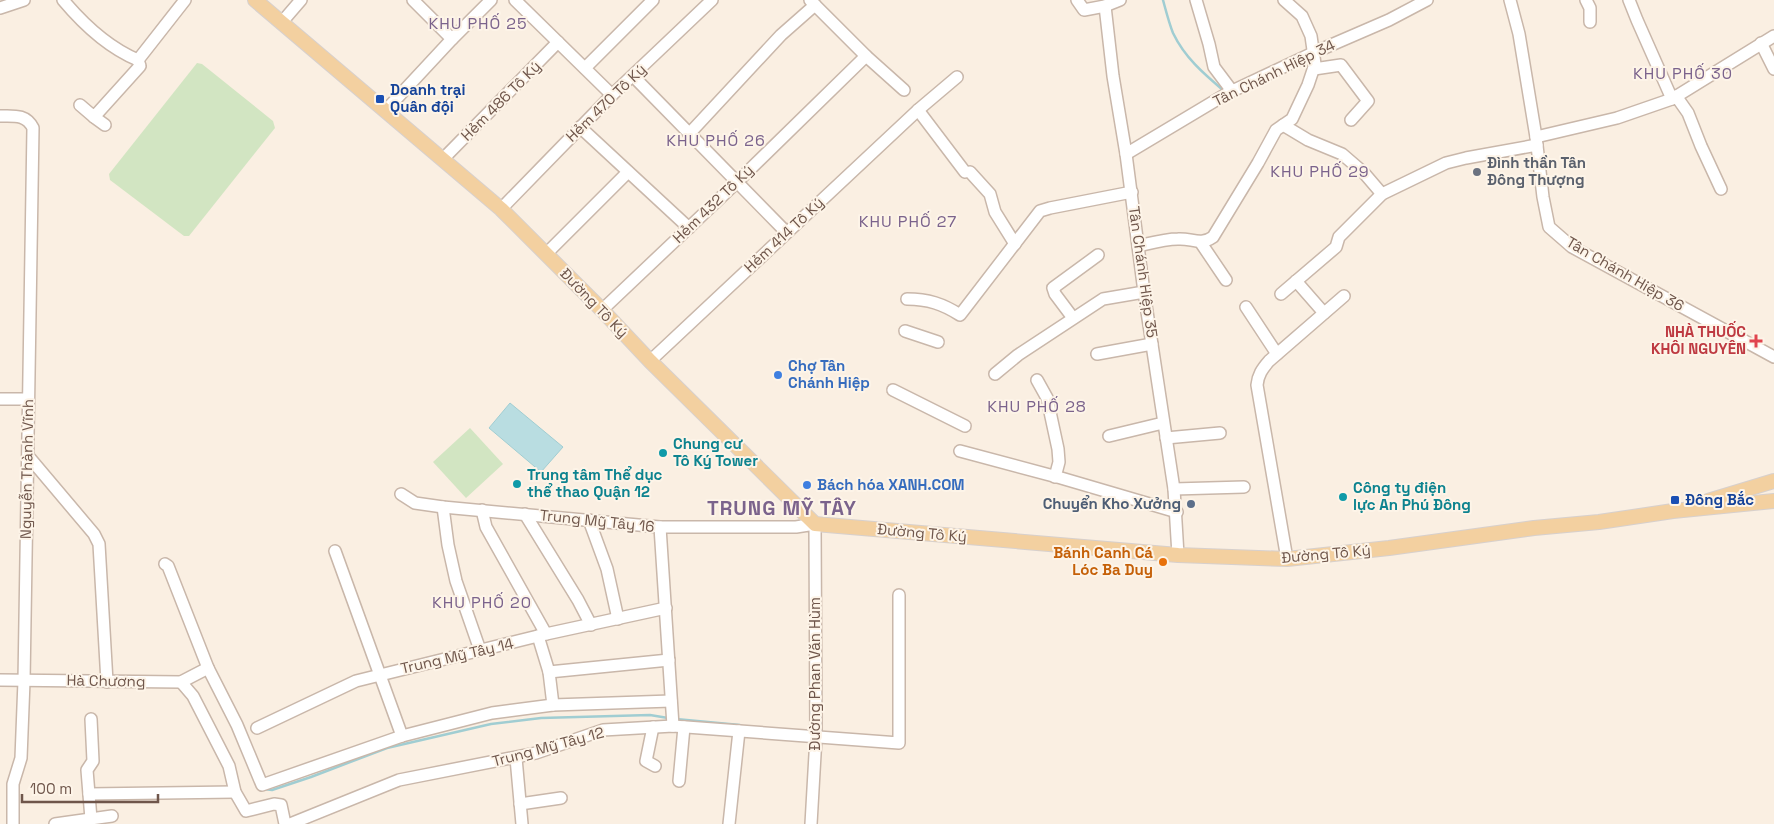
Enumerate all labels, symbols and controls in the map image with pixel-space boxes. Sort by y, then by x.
district label: KHU PHỐ 25 [428,13,528,34]
street label: Tân Chánh Hiệp 34 [1210,35,1338,110]
street label: Hẻm 486 Tô Ký [457,57,545,145]
street label: Hẻm 470 Tô Ký [561,60,650,146]
district label: KHU PHỐ 30 [1633,63,1733,84]
place label: Doanh trại Quân đội [390,80,465,116]
marker: Doanh trại Quân đội [374,93,386,105]
district label: KHU PHỐ 26 [666,130,766,151]
place label: Đình thần Tân Đông Thượng [1487,153,1586,189]
street label: Hẻm 432 Tô Ký [668,160,757,247]
district label: KHU PHỐ 29 [1270,161,1370,182]
marker: Đình thần Tân Đông Thượng [1471,166,1483,178]
street label: Hẻm 414 Tô Ký [740,193,828,276]
street label: Tân Chánh Hiệp 35 [1125,205,1162,339]
district label: KHU PHỐ 27 [859,211,957,232]
street label: Tân Chánh Hiệp 36 [1563,232,1688,315]
street label: Đường Tô Ký [556,264,632,342]
place label: NHÀ THUỐC KHÔI NGUYÊN [1651,321,1746,358]
marker: NHÀ THUỐC KHÔI NGUYÊN [1750,335,1762,347]
place label: Chợ Tân Chánh Hiệp [788,356,870,392]
marker: Chợ Tân Chánh Hiệp [772,369,784,381]
district label: KHU PHỐ 28 [987,396,1087,417]
street label: Nguyễn Thành Vĩnh [16,399,37,539]
place label: Chung cư Tô Ký Tower [673,434,758,470]
marker: Chung cư Tô Ký Tower [657,447,669,459]
place label: Trung tâm Thể dục thể thao Quận 12 [527,465,663,501]
place label: Bách hóa XANH.COM [817,475,965,494]
marker: Trung tâm Thể dục thể thao Quận 12 [511,478,523,490]
place label: Công ty điện lực An Phú Đông [1353,478,1471,514]
marker: Bách hóa XANH.COM [801,479,813,491]
place label: Đông Bắc [1685,490,1754,509]
marker: Công ty điện lực An Phú Đông [1337,491,1349,503]
place label: Chuyển Kho Xưởng [1043,494,1181,513]
marker: Đông Bắc [1669,494,1681,506]
district label: TRUNG MỸ TÂY [707,495,857,521]
marker: Chuyển Kho Xưởng [1185,498,1197,510]
street label: Trung Mỹ Tây 16 [539,505,655,536]
street label: Đường Tô Ký [876,519,968,546]
street label: Đường Tô Ký [1280,540,1372,567]
place label: Bánh Canh Cá Lóc Ba Duy [1053,543,1153,579]
marker: Bánh Canh Cá Lóc Ba Duy [1157,556,1169,568]
district label: KHU PHỐ 20 [432,592,532,613]
street label: Đường Phan Văn Hùm [805,597,824,751]
street label: Trung Mỹ Tây 14 [399,633,515,678]
street label: Hà Chương [66,670,146,691]
street label: Trung Mỹ Tây 12 [490,722,606,771]
scale bar [22,772,159,804]
text: 100 m [30,779,72,798]

